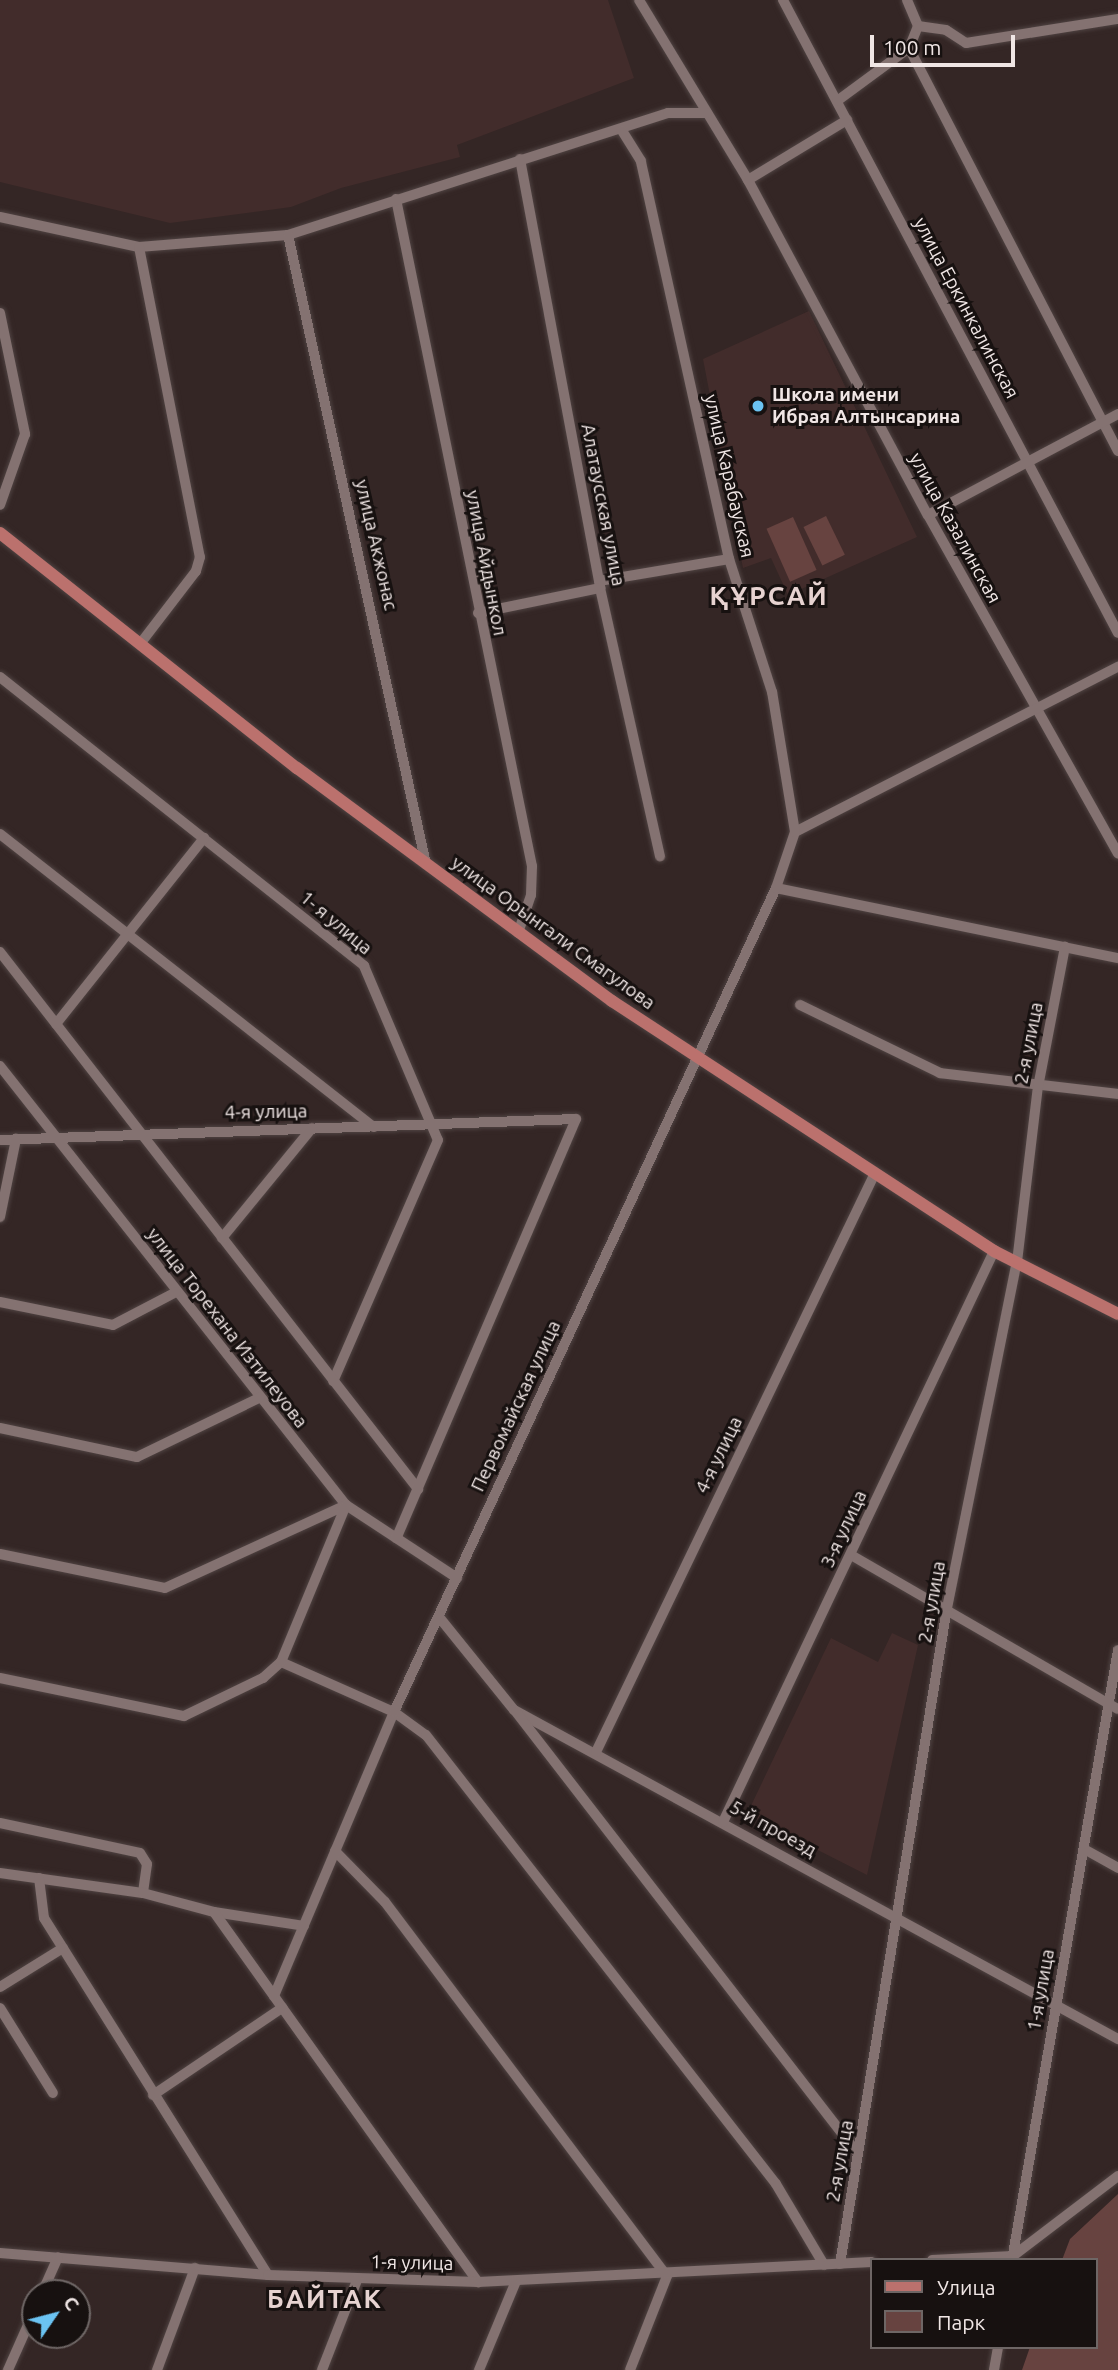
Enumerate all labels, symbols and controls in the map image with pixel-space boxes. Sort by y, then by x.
scale bar [873,21,1018,65]
text: 100 m [883,35,941,59]
street label: улица Еркинкалинская [909,214,1023,402]
place label: Школа имени Ибрая Алтынсарина [772,384,960,428]
street label: улица Карабауская [699,392,759,560]
marker: Школа имени Ибрая Алтынсарина [750,398,766,414]
street label: Алатаусская улица [576,422,630,588]
street label: улица Казалинская [904,449,1006,607]
street label: улица Акжонас [350,477,402,613]
street label: улица Айдынкол [461,488,511,638]
district label: ҚҰРСАЙ [710,580,828,612]
street label: улица Орынгали Смагулова [447,851,659,1015]
street label: 1- я улица [295,886,377,960]
street label: 2-я улица [1010,1000,1048,1086]
street label: 4-я улица [224,1100,308,1124]
street label: улица Торехана Изтилеуова [142,1223,312,1433]
street label: Первомайская улица [466,1317,566,1495]
street label: 4-я улица [691,1413,747,1497]
street label: 3-я улица [816,1487,872,1571]
street label: 2-я улица [914,1559,950,1645]
street label: 5-й проезд [726,1796,820,1862]
street label: 1-я улица [1023,1947,1059,2033]
street label: 2-я улица [822,2118,858,2204]
street label: 1-я улица [370,2251,454,2275]
legend [870,2258,1097,2349]
text: Улица [937,2275,995,2299]
north arrow [21,2279,91,2349]
district label: БАЙТАК [268,2283,382,2315]
text: С [59,2292,84,2314]
text: Парк [937,2310,985,2334]

